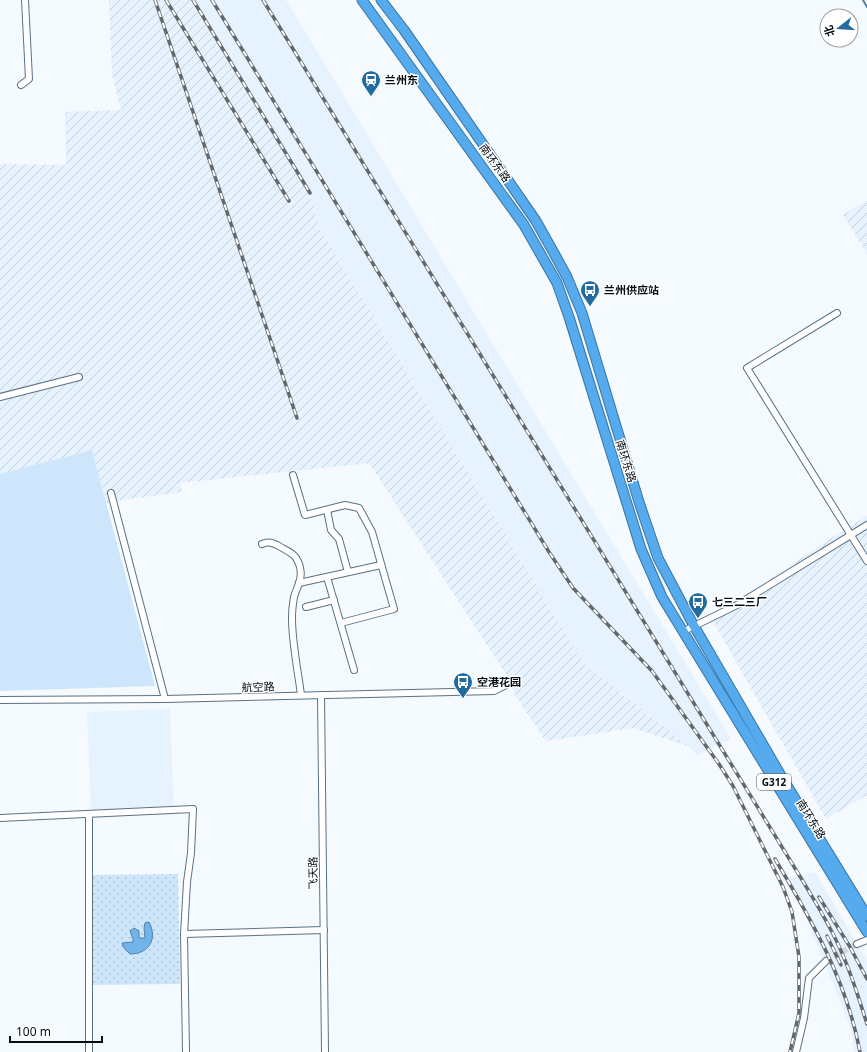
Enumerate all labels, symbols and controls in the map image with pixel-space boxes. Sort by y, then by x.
north arrow [819,8,859,48]
text: 北 [820,24,838,39]
station icon: 兰州东 [360,69,382,97]
place label: 兰州东 [385,72,418,87]
street label: 南环东路 [476,140,514,185]
bus stop icon: 兰州供应站 [579,279,601,307]
place label: 兰州供应站 [604,282,659,297]
street label: 南环东路 [613,438,640,484]
bus stop icon: 七三二三厂 [687,591,709,619]
place label: 七三二三厂 [712,594,767,609]
bus stop icon: 空港花园 [452,671,474,699]
place label: 空港花园 [477,674,521,689]
street label: 航空路 [241,678,275,695]
road number: G312 [757,774,791,790]
street label: 南环东路 [793,796,829,841]
street label: 飞天路 [305,856,320,890]
scale bar [10,1018,102,1044]
text: 100 m [16,1023,51,1040]

